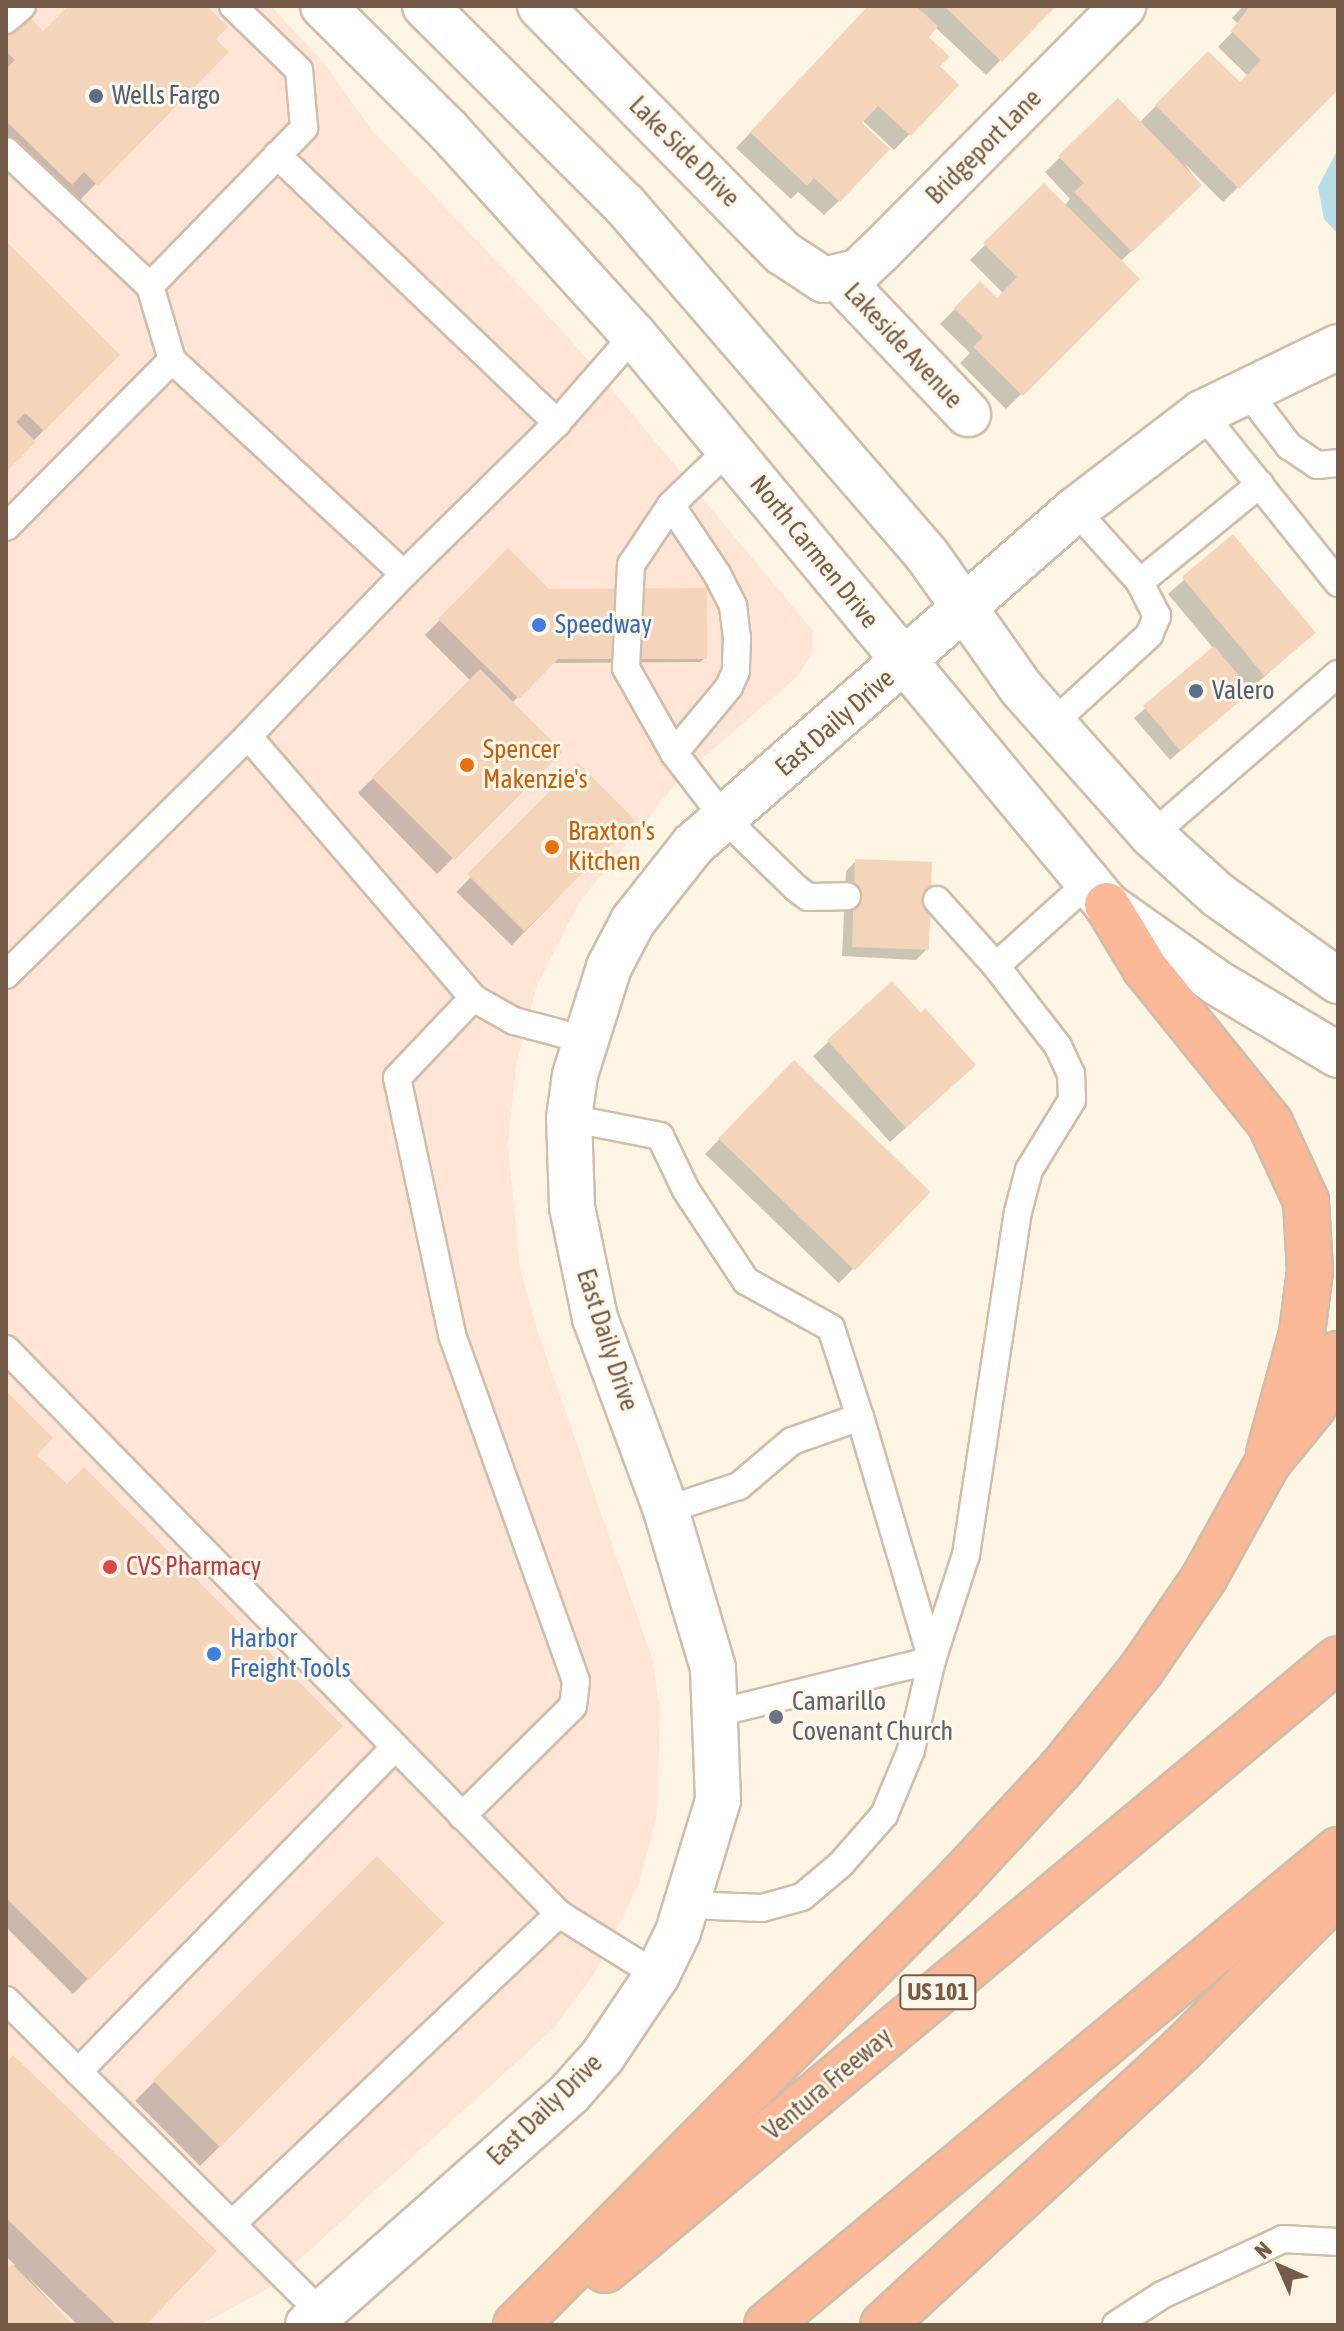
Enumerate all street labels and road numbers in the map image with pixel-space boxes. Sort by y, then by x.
street label: Bridgeport Lane [920,83,1048,211]
street label: Lake Side Drive [622,90,746,214]
street label: Lakeside Avenue [837,277,969,415]
street label: North Carmen Drive [743,469,885,635]
street label: East Daily Drive [769,663,901,783]
street label: East Daily Drive [569,1265,645,1415]
road number: US 101 [898,1972,978,2012]
street label: Ventura Freeway [757,2021,899,2147]
street label: East Daily Drive [481,2048,609,2172]

